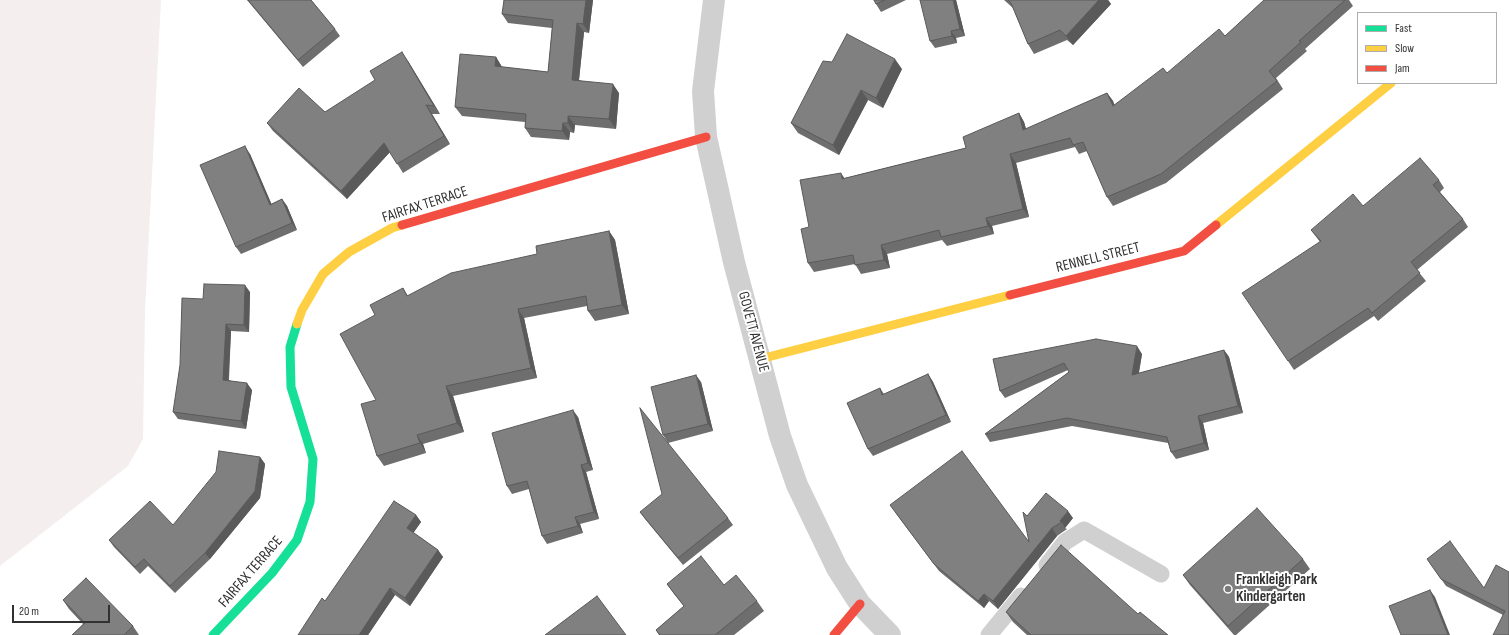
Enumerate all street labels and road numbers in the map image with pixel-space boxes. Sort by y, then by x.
street label: FAIRFAX TERRACE [380,183,470,227]
street label: RENNELL STREET [1054,239,1142,277]
street label: GOVETT AVENUE [734,290,772,374]
street label: FAIRFAX TERRACE [215,533,287,611]

